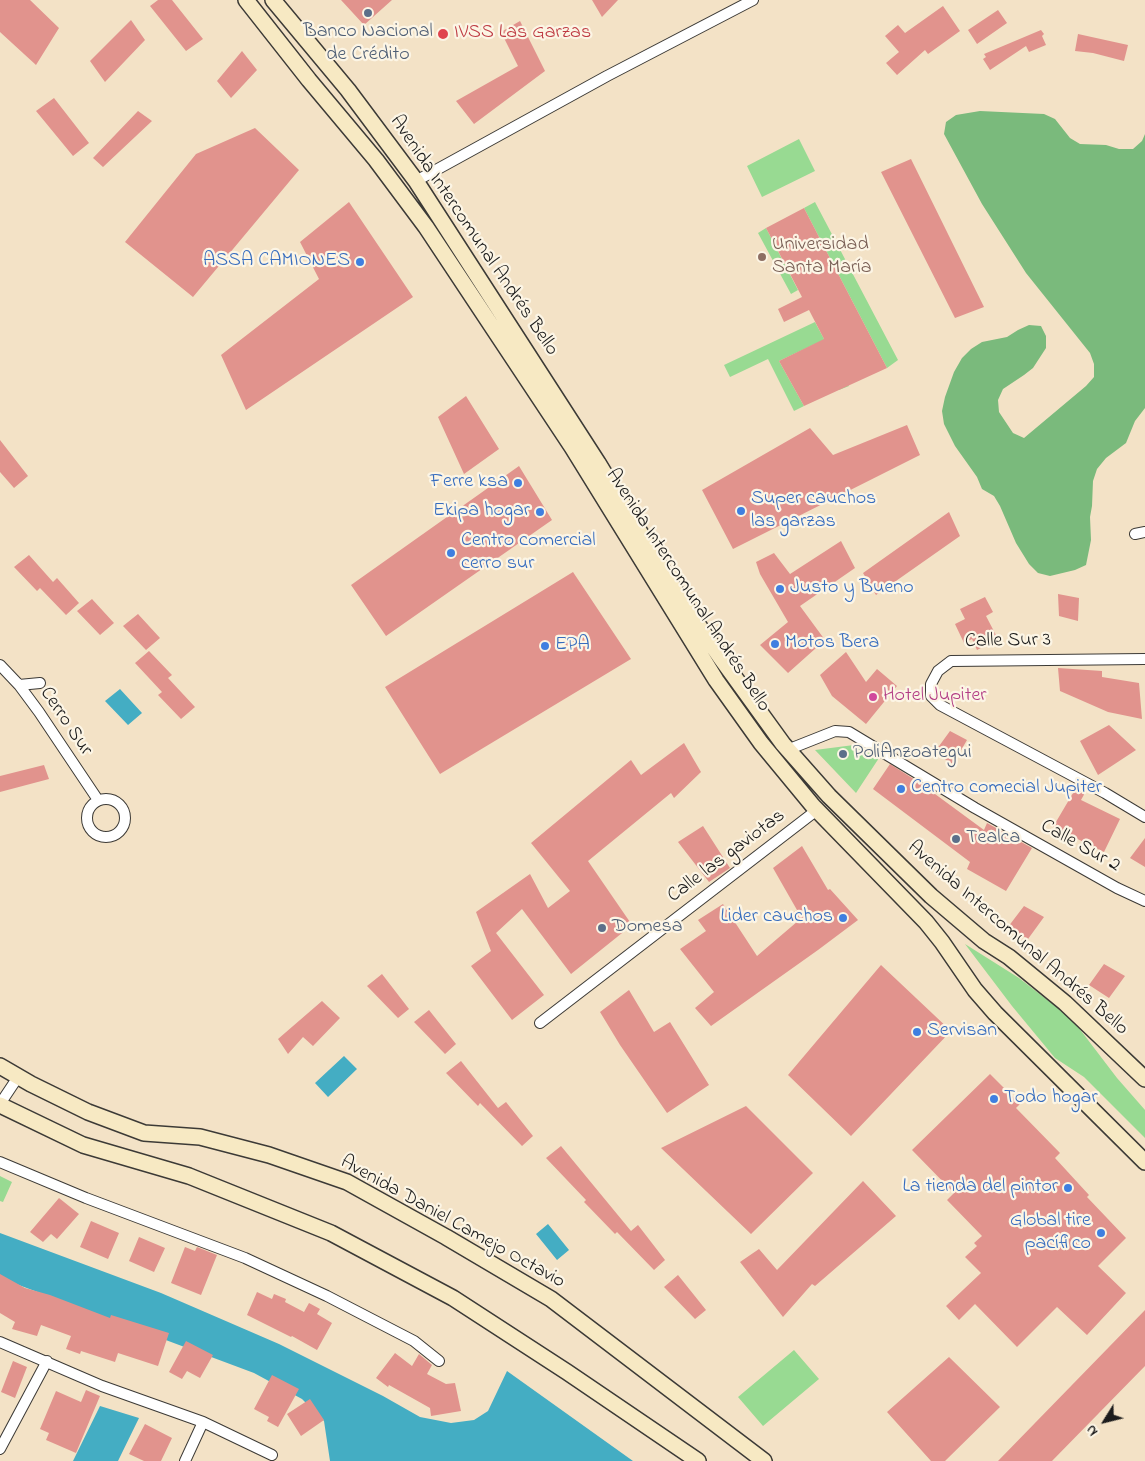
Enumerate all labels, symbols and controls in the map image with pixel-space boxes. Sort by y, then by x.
marker: Banco Nacional de Crédito [362,7,374,19]
place label: Banco Nacional de Crédito [303,21,433,68]
place label: IVSS Las Garzas [454,22,591,46]
marker: IVSS Las Garzas [436,27,450,41]
street label: Avenida Intercomunal Andrés Bello [383,111,563,361]
place label: Universidad Santa María [772,234,872,281]
place label: ASSA CAMIONES [203,250,350,274]
marker: Universidad Santa María [756,251,768,263]
marker: ASSA CAMIONES [354,256,366,268]
street label: Avenida Intercomunal Andrés Bello [599,465,775,717]
place label: Ferre ksa [430,471,508,495]
marker: Ferre ksa [512,477,524,489]
place label: Super cauchos las garzas [751,488,876,535]
place label: Ekipa hogar [433,500,530,524]
marker: Super cauchos las garzas [735,505,747,517]
marker: Ekipa hogar [534,506,546,518]
place label: Centro comercial cerro sur [461,530,596,577]
marker: Centro comercial cerro sur [445,547,457,559]
place label: Justo y Bueno [790,577,914,601]
marker: Justo y Bueno [774,583,786,595]
street label: Calle Sur 3 [965,629,1051,655]
place label: Motos Bera [785,632,879,656]
place label: EPA [555,634,590,658]
marker: Motos Bera [769,638,781,650]
marker: EPA [539,640,551,652]
street label: Cerro Sur [33,683,97,761]
place label: Hotel Jupiter [883,685,987,709]
marker: Hotel Jupiter [867,691,879,703]
place label: PoliAnzoategui [853,742,972,766]
marker: PoliAnzoategui [837,748,849,760]
place label: Centro comecial Jupiter [911,777,1102,801]
marker: Centro comecial Jupiter [895,783,907,795]
street label: Calle las gaviotas [663,805,791,909]
street label: Calle Sur 2 [1036,815,1124,879]
place label: Tealca [966,827,1020,851]
marker: Tealca [950,833,962,845]
street label: Avenida Intercomunal Andrés Bello [902,836,1132,1042]
place label: Lider cauchos [721,906,833,930]
marker: Lider cauchos [837,912,849,924]
place label: Domesa [612,916,683,940]
marker: Domesa [596,922,608,934]
place label: Servisan [927,1020,997,1044]
marker: Servisan [911,1026,923,1038]
place label: Todo hogar [1004,1087,1098,1111]
marker: Todo hogar [988,1093,1000,1105]
street label: Avenida Daniel Camejo Octavio [335,1151,569,1295]
place label: La tienda del pintor [902,1176,1058,1200]
marker: La tienda del pintor [1062,1182,1074,1194]
place label: Global tire pacífico [1010,1210,1091,1257]
marker: Global tire pacífico [1095,1227,1107,1239]
north arrow [1080,1396,1130,1446]
text: N [1081,1420,1104,1440]

